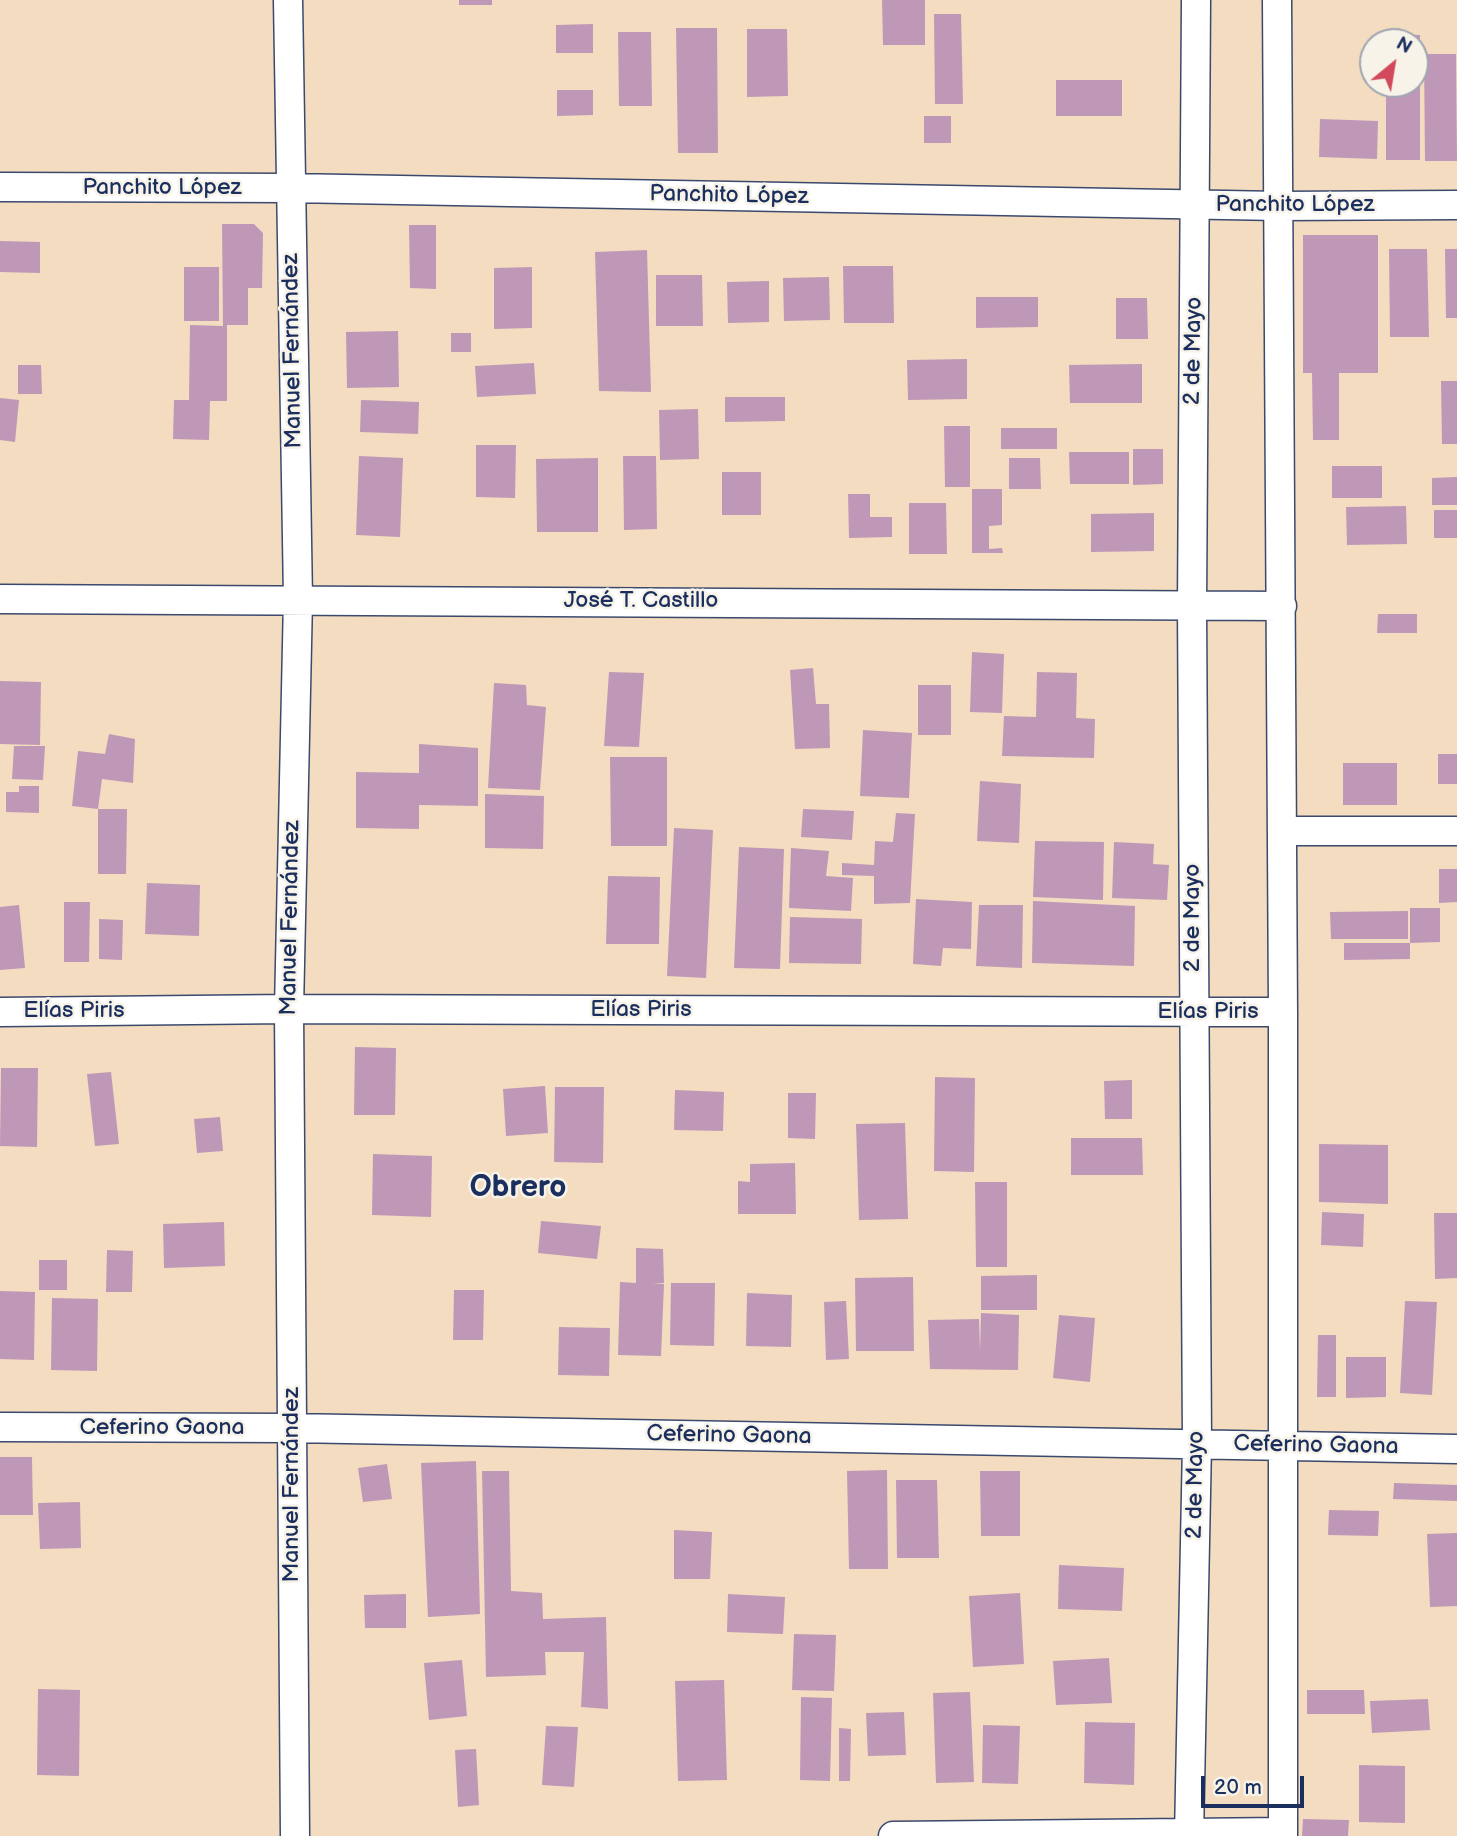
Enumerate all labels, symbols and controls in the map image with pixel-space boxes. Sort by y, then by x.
north arrow [1359,28,1429,98]
text: N [1392,33,1416,60]
street label: Panchito López [82,174,242,202]
street label: Panchito López [649,181,809,211]
street label: Panchito López [1215,191,1375,219]
street label: Manuel Fernández [277,253,309,449]
street label: 2 de Mayo [1179,297,1209,405]
street label: José T. Castillo [564,587,718,615]
street label: Manuel Fernández [275,820,307,1016]
street label: 2 de Mayo [1179,864,1207,972]
street label: Elías Piris [590,996,692,1024]
street label: Elías Piris [23,997,125,1025]
street label: Elías Piris [1157,998,1259,1026]
district label: Obrero [470,1170,566,1206]
street label: Manuel Fernández [278,1387,306,1583]
street label: Ceferino Gaona [79,1414,245,1442]
street label: Ceferino Gaona [646,1421,812,1451]
street label: 2 de Mayo [1181,1431,1211,1539]
street label: Ceferino Gaona [1233,1431,1399,1461]
scale bar [1205,1762,1308,1806]
text: 20 m [1214,1775,1262,1800]

